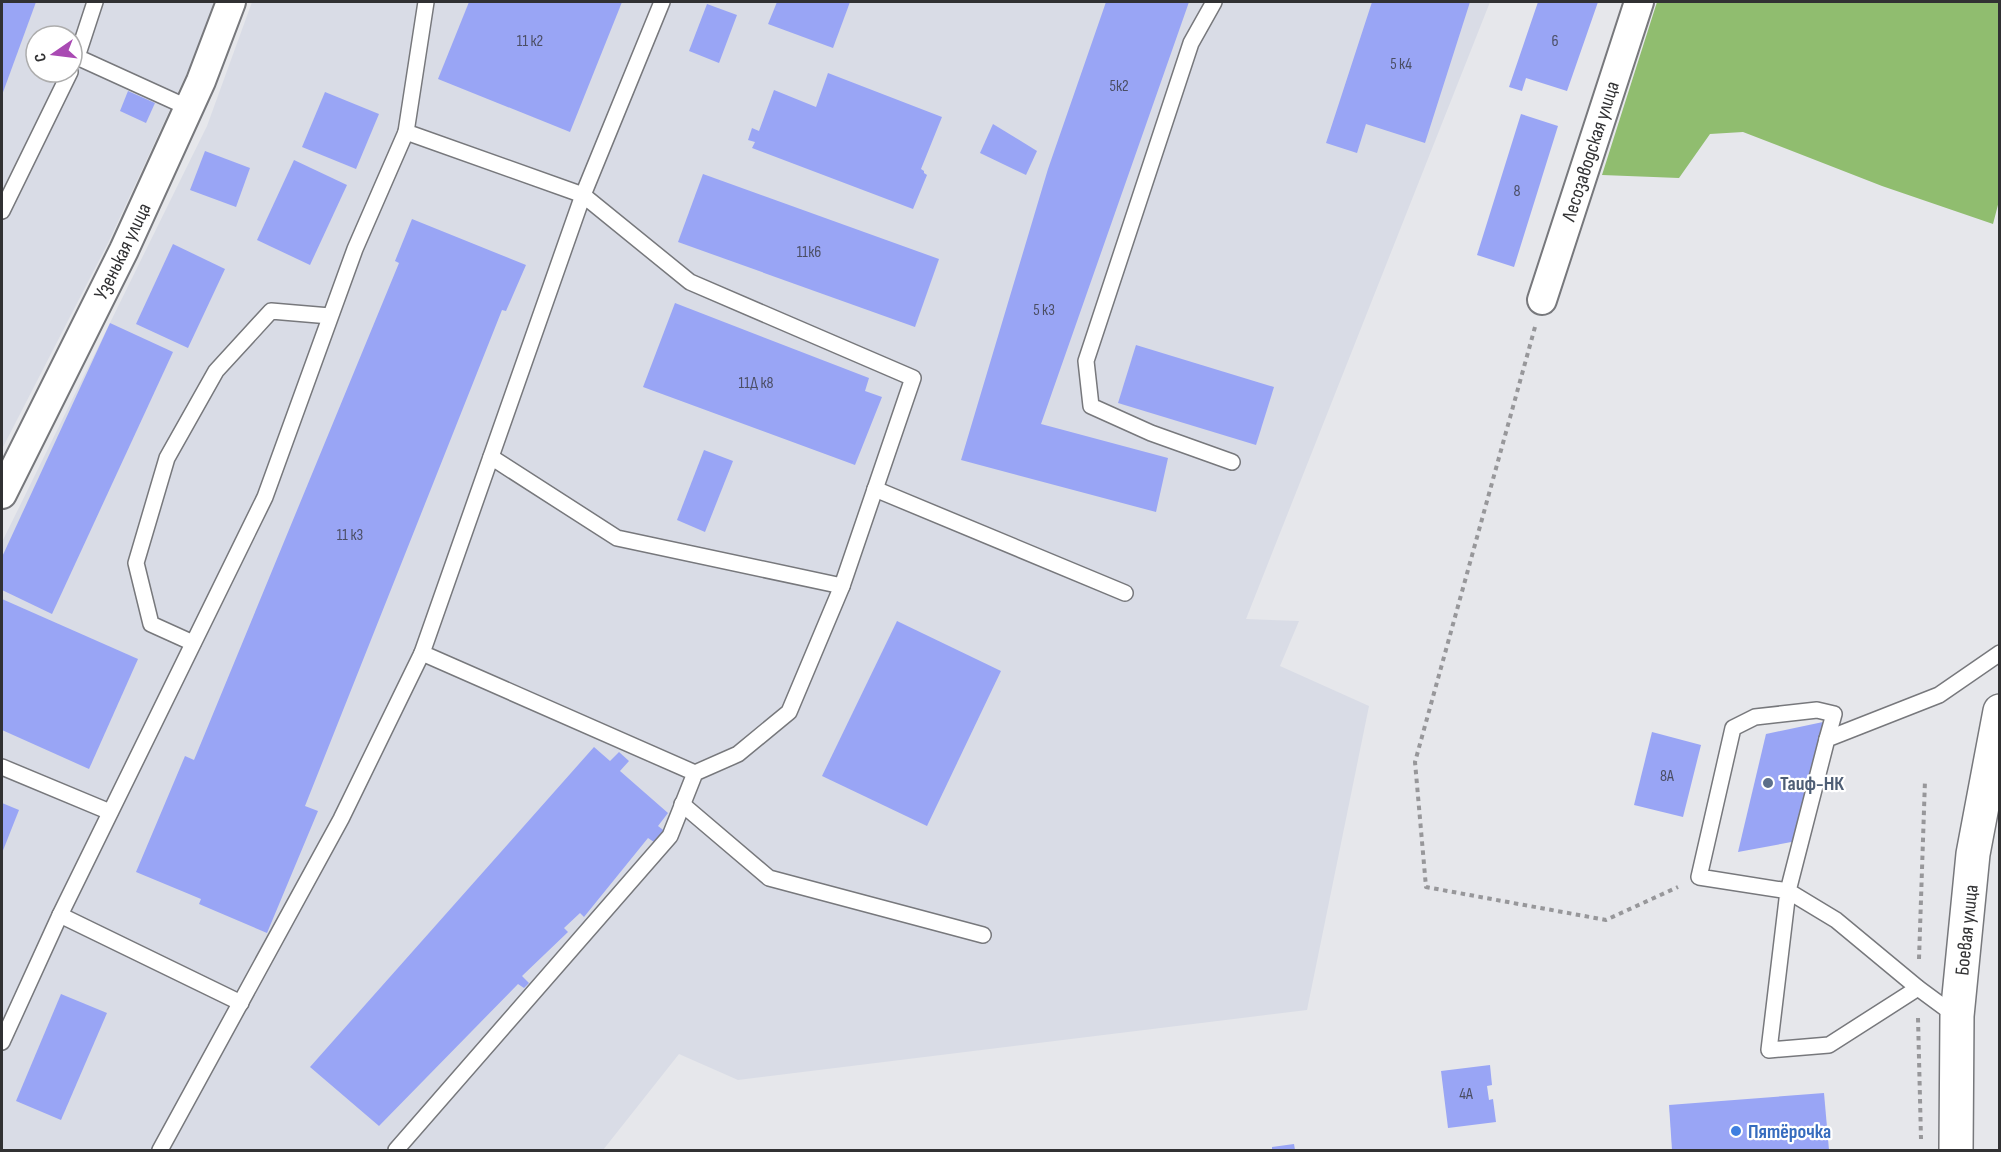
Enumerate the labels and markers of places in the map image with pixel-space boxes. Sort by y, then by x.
place label: Таиф-НК [1780,772,1844,796]
marker: Таиф-НК [1761,776,1775,790]
place label: Пятёрочка [1748,1120,1831,1144]
marker: Пятёрочка [1729,1124,1743,1138]

